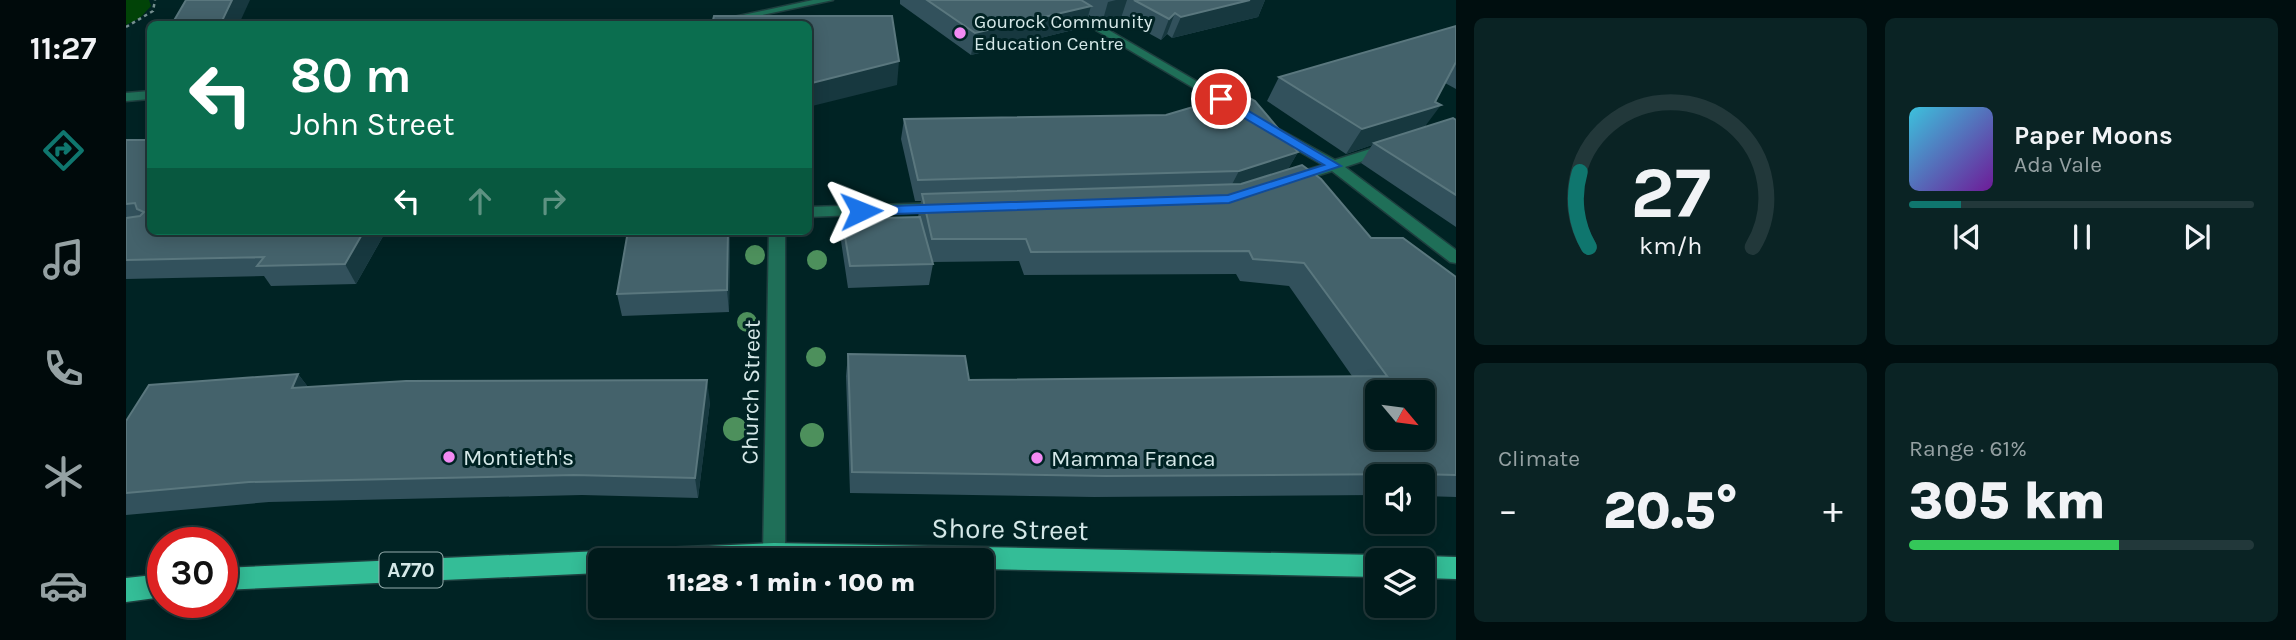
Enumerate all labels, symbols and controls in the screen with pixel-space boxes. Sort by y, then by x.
place label: Gourock Community Education Centre [974,11,1153,55]
marker: Gourock Community Education Centre [952,25,968,41]
text: 11:27 [30,30,96,67]
text: 80 m [290,47,412,104]
icon: left [175,49,266,140]
pin [1191,69,1251,129]
icon: arrive [1202,80,1240,118]
text: John Street [290,106,454,143]
text: Paper Moons [2014,120,2173,151]
icon: directions [39,126,88,175]
text: 27 [1630,151,1711,236]
text: Ada Vale [2014,151,2102,178]
position arrow [824,174,898,248]
icon: left [388,182,426,220]
icon: ahead [461,182,499,220]
icon: right [534,182,572,220]
icon: previous [1948,218,1986,256]
icon: pause [2063,218,2101,256]
icon: next [2178,218,2216,256]
text: km/h [1639,231,1702,260]
icon: music [39,235,88,284]
street label: Church Street [736,319,766,465]
icon: phone [39,344,88,393]
north arrow [1365,380,1435,450]
map controls [1365,380,1435,618]
text: Range · 61% [1909,435,2027,462]
place label: Montieth's [463,444,574,471]
place label: Mamma Franca [1051,445,1216,472]
text: Climate [1498,445,1580,472]
marker: Montieth's [441,449,457,465]
marker: Mamma Franca [1029,450,1045,466]
icon: climate [39,452,88,501]
button: sound [1365,464,1435,534]
text: 305 km [1909,470,2106,531]
text: 20.5° [1603,480,1738,541]
text: − [1498,488,1518,533]
text: + [1823,488,1843,533]
street label: Shore Street [931,511,1089,547]
speed limit sign: 30 [147,527,238,618]
button: layers [1365,548,1435,618]
road number: A770 [380,552,442,588]
icon: car [39,561,88,610]
text: 11:28 · 1 min · 100 m [667,567,915,598]

